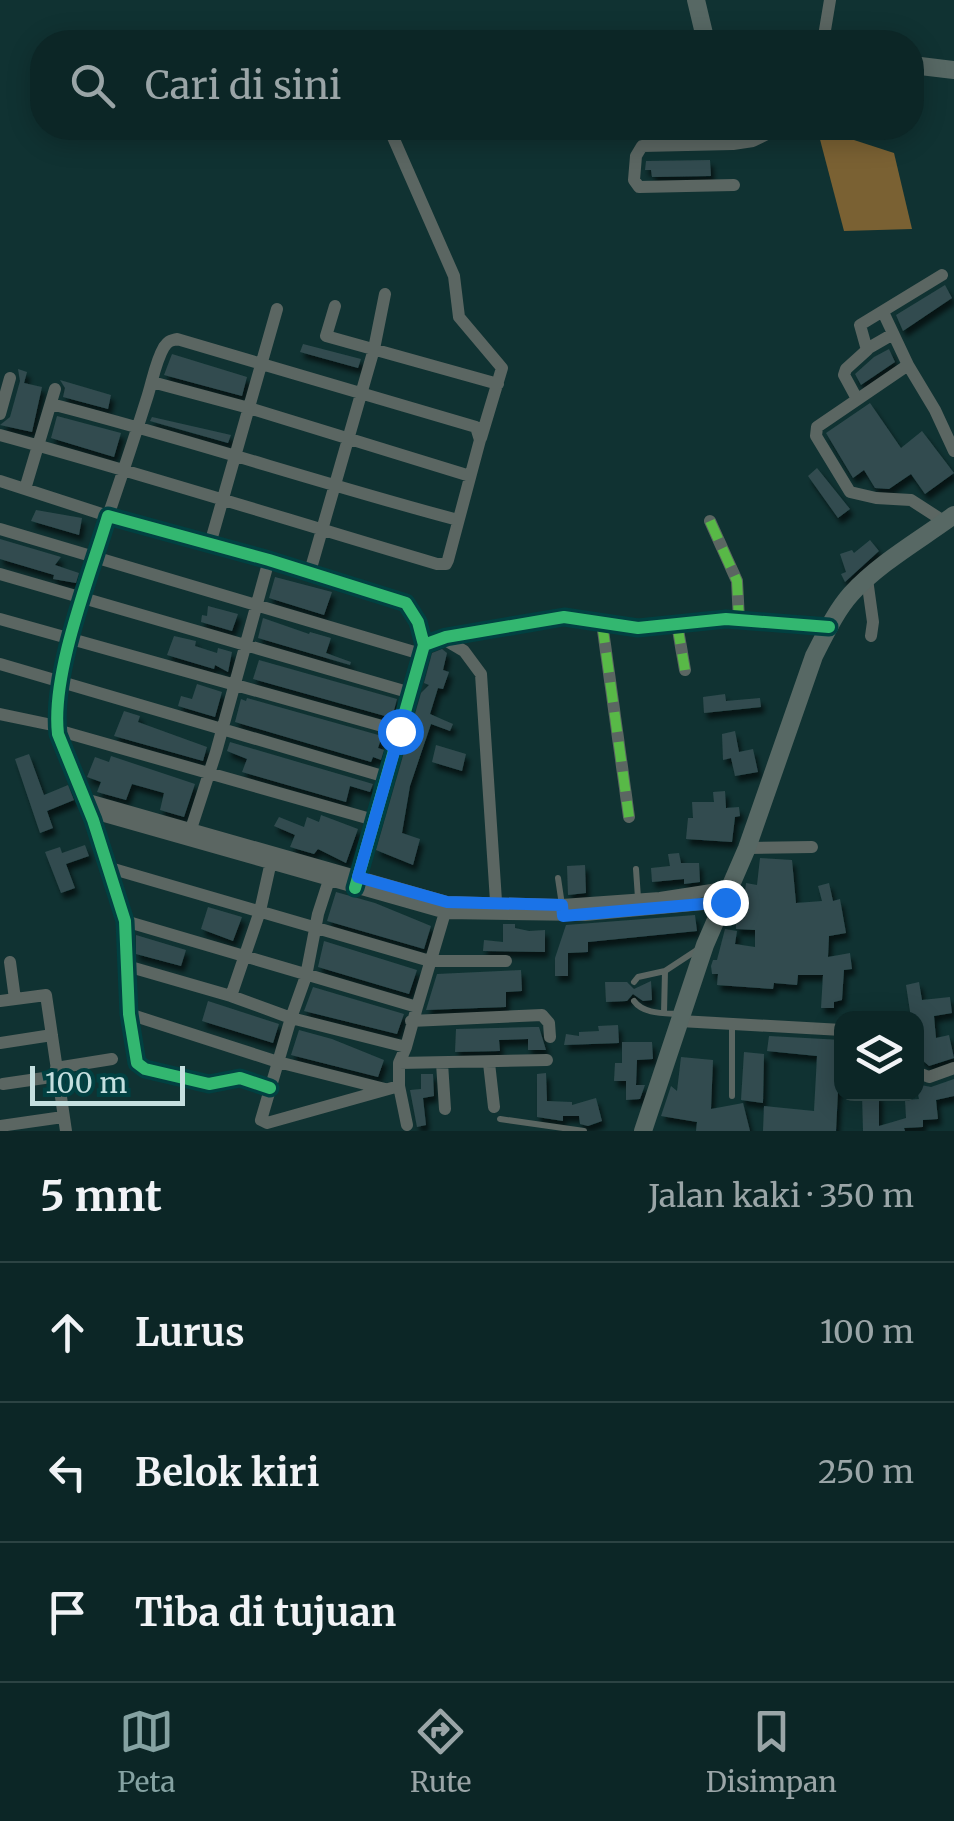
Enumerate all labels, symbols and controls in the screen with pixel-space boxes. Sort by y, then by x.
search box [30,30,924,140]
icon: search [65,58,120,113]
text: Cari di sini [145,62,341,109]
route start [378,709,424,755]
route end [703,880,749,926]
map controls [834,1011,924,1101]
button: layers [834,1011,924,1101]
scale bar [30,1061,185,1106]
text: 100 m [45,1065,127,1101]
text: 5 mnt [40,1170,162,1222]
text: Jalan kaki · 350 m [648,1176,914,1216]
icon: ahead [40,1305,95,1360]
text: Lurus [135,1309,245,1356]
text: 100 m [820,1312,914,1352]
icon: left [40,1445,95,1500]
text: Belok kiri [135,1449,319,1496]
text: 250 m [818,1452,914,1492]
icon: arrive [40,1585,95,1640]
text: Tiba di tujuan [135,1589,396,1636]
tab: Peta [117,1704,176,1800]
tab: Rute [410,1704,471,1800]
tab: Disimpan [706,1704,837,1800]

